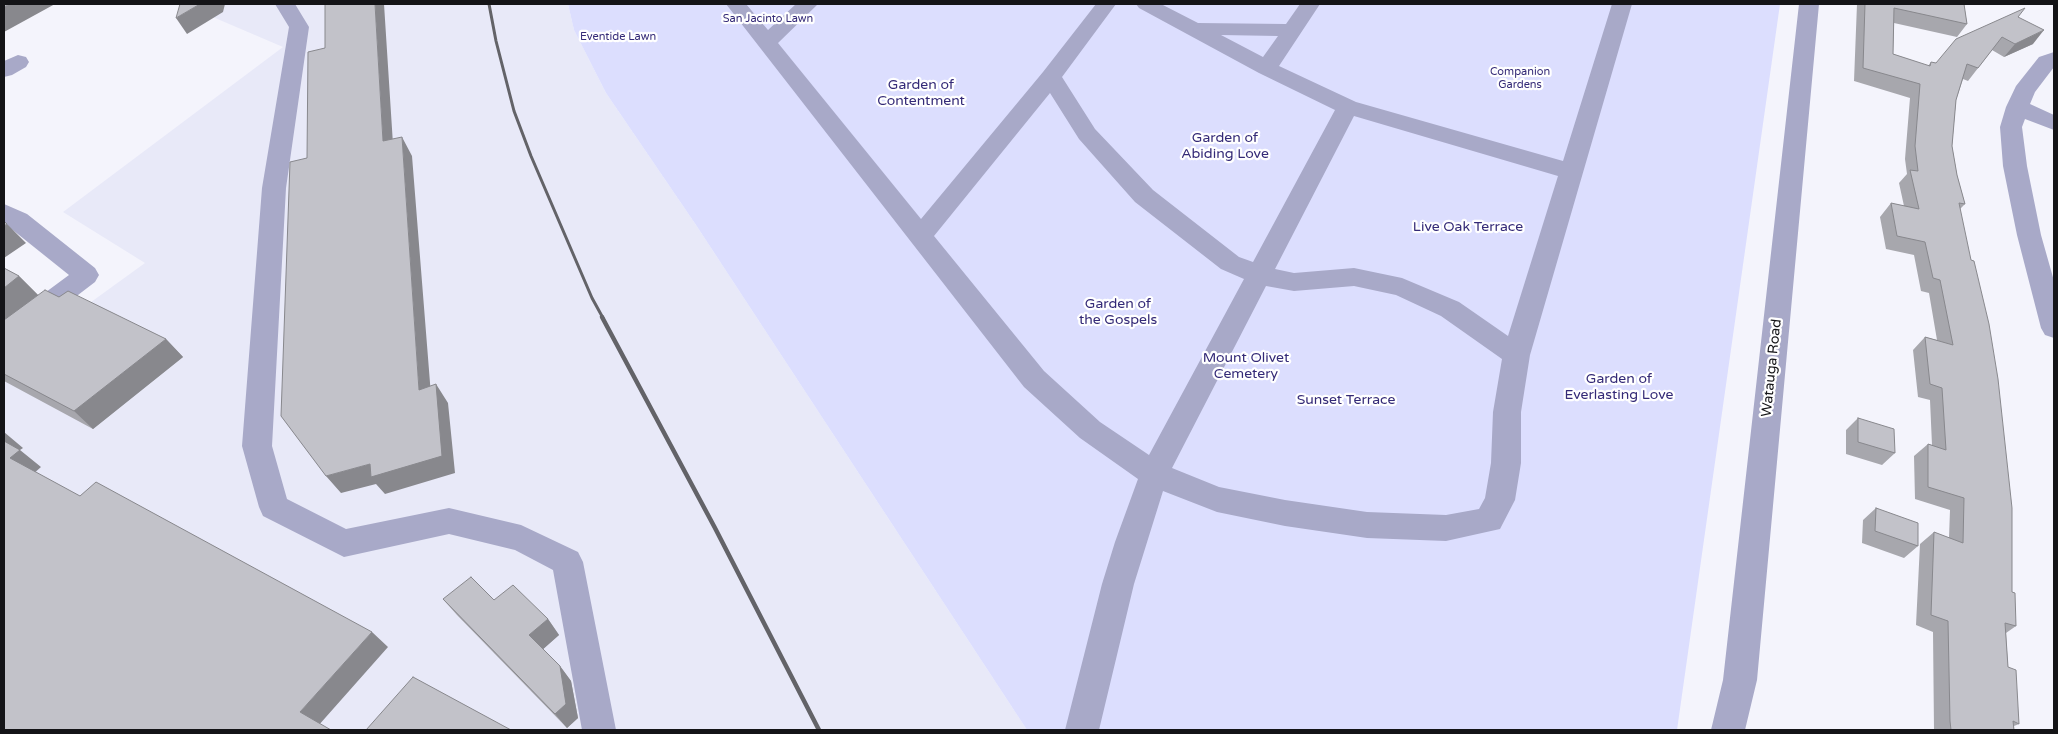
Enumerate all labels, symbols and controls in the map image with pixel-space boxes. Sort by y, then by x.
park label: San Jacinto Lawn [723,12,813,26]
park label: Eventide Lawn [580,30,656,44]
park label: Companion Gardens [1490,65,1550,91]
park label: Garden of Contentment [877,77,965,110]
park label: Garden of Abiding Love [1181,130,1269,162]
park label: Live Oak Terrace [1413,219,1523,235]
park label: Garden of the Gospels [1079,296,1157,328]
street label: Watauga Road [1758,318,1786,418]
park label: Mount Olivet Cemetery [1203,350,1289,382]
park label: Garden of Everlasting Love [1565,371,1673,404]
park label: Sunset Terrace [1297,392,1395,408]

